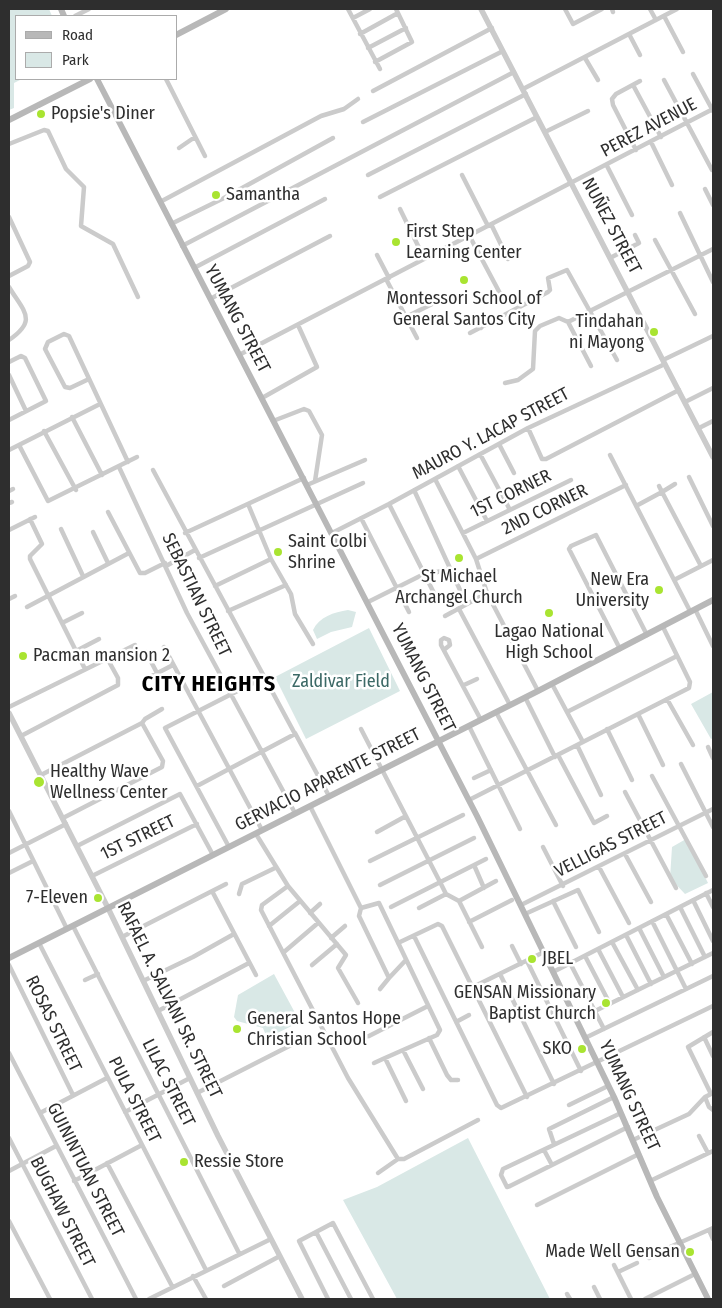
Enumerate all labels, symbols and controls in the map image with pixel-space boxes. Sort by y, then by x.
legend [15,15,178,80]
text: Road [62,26,93,44]
text: Park [62,51,89,69]
street label: PEREZ AVENUE [597,94,701,162]
place label: Popsie's Diner [51,103,155,125]
marker: Popsie's Diner [35,108,47,120]
street label: NUÑEZ STREET [577,174,645,278]
place label: Samantha [226,184,300,206]
marker: Samantha [210,189,222,201]
place label: First Step Learning Center [406,221,522,264]
marker: First Step Learning Center [390,236,402,248]
street label: YUMANG STREET [199,261,275,377]
marker: Montessori School of General Santos City [458,274,470,286]
place label: Montessori School of General Santos City [387,288,541,330]
place label: Tindahan ni Mayong [569,311,644,354]
marker: Tindahan ni Mayong [648,326,660,338]
street label: MAURO Y. LACAP STREET [409,383,573,485]
street label: 1ST CORNER [467,465,555,523]
street label: 2ND CORNER [499,480,591,540]
street label: SEBASTIAN STREET [157,530,235,660]
place label: Saint Colbi Shrine [288,531,367,574]
marker: Saint Colbi Shrine [272,546,284,558]
marker: St Michael Archangel Church [453,552,465,564]
place label: St Michael Archangel Church [395,566,523,608]
place label: New Era University [575,569,649,612]
marker: New Era University [653,584,665,596]
marker: Lagao National High School [543,607,555,619]
street label: YUMANG STREET [386,620,460,736]
place label: Lagao National High School [494,621,604,664]
place label: Pacman mansion 2 [33,645,170,667]
marker: Pacman mansion 2 [17,650,29,662]
park label: Zaldivar Field [292,671,390,693]
district label: CITY HEIGHTS [140,672,278,698]
street label: GERVACIO APARENTE STREET [232,724,424,836]
place label: Healthy Wave Wellness Center [50,761,167,804]
marker: Healthy Wave Wellness Center [32,775,46,789]
street label: VELLIGAS STREET [551,807,671,883]
street label: 1ST STREET [97,811,179,865]
place label: 7-Eleven [26,887,88,909]
marker: 7-Eleven [92,892,104,904]
street label: RAFAEL A. SALVANI SR. STREET [112,898,226,1102]
place label: JBEL [542,948,573,970]
marker: JBEL [526,953,538,965]
street label: ROSAS STREET [20,972,86,1076]
place label: GENSAN Missionary Baptist Church [454,982,596,1024]
marker: GENSAN Missionary Baptist Church [600,997,612,1009]
place label: General Santos Hope Christian School [247,1008,401,1050]
marker: General Santos Hope Christian School [231,1023,243,1035]
street label: LILAC STREET [137,1036,199,1130]
street label: YUMANG STREET [594,1037,664,1155]
place label: SKO [542,1038,572,1060]
marker: SKO [576,1043,588,1055]
street label: PULA STREET [103,1053,165,1147]
street label: GUININTUAN STREET [42,1099,128,1241]
place label: Ressie Store [194,1151,284,1173]
street label: BUGHAW STREET [25,1153,99,1271]
marker: Ressie Store [178,1156,190,1168]
place label: Made Well Gensan [545,1241,680,1263]
marker: Made Well Gensan [684,1246,696,1258]

